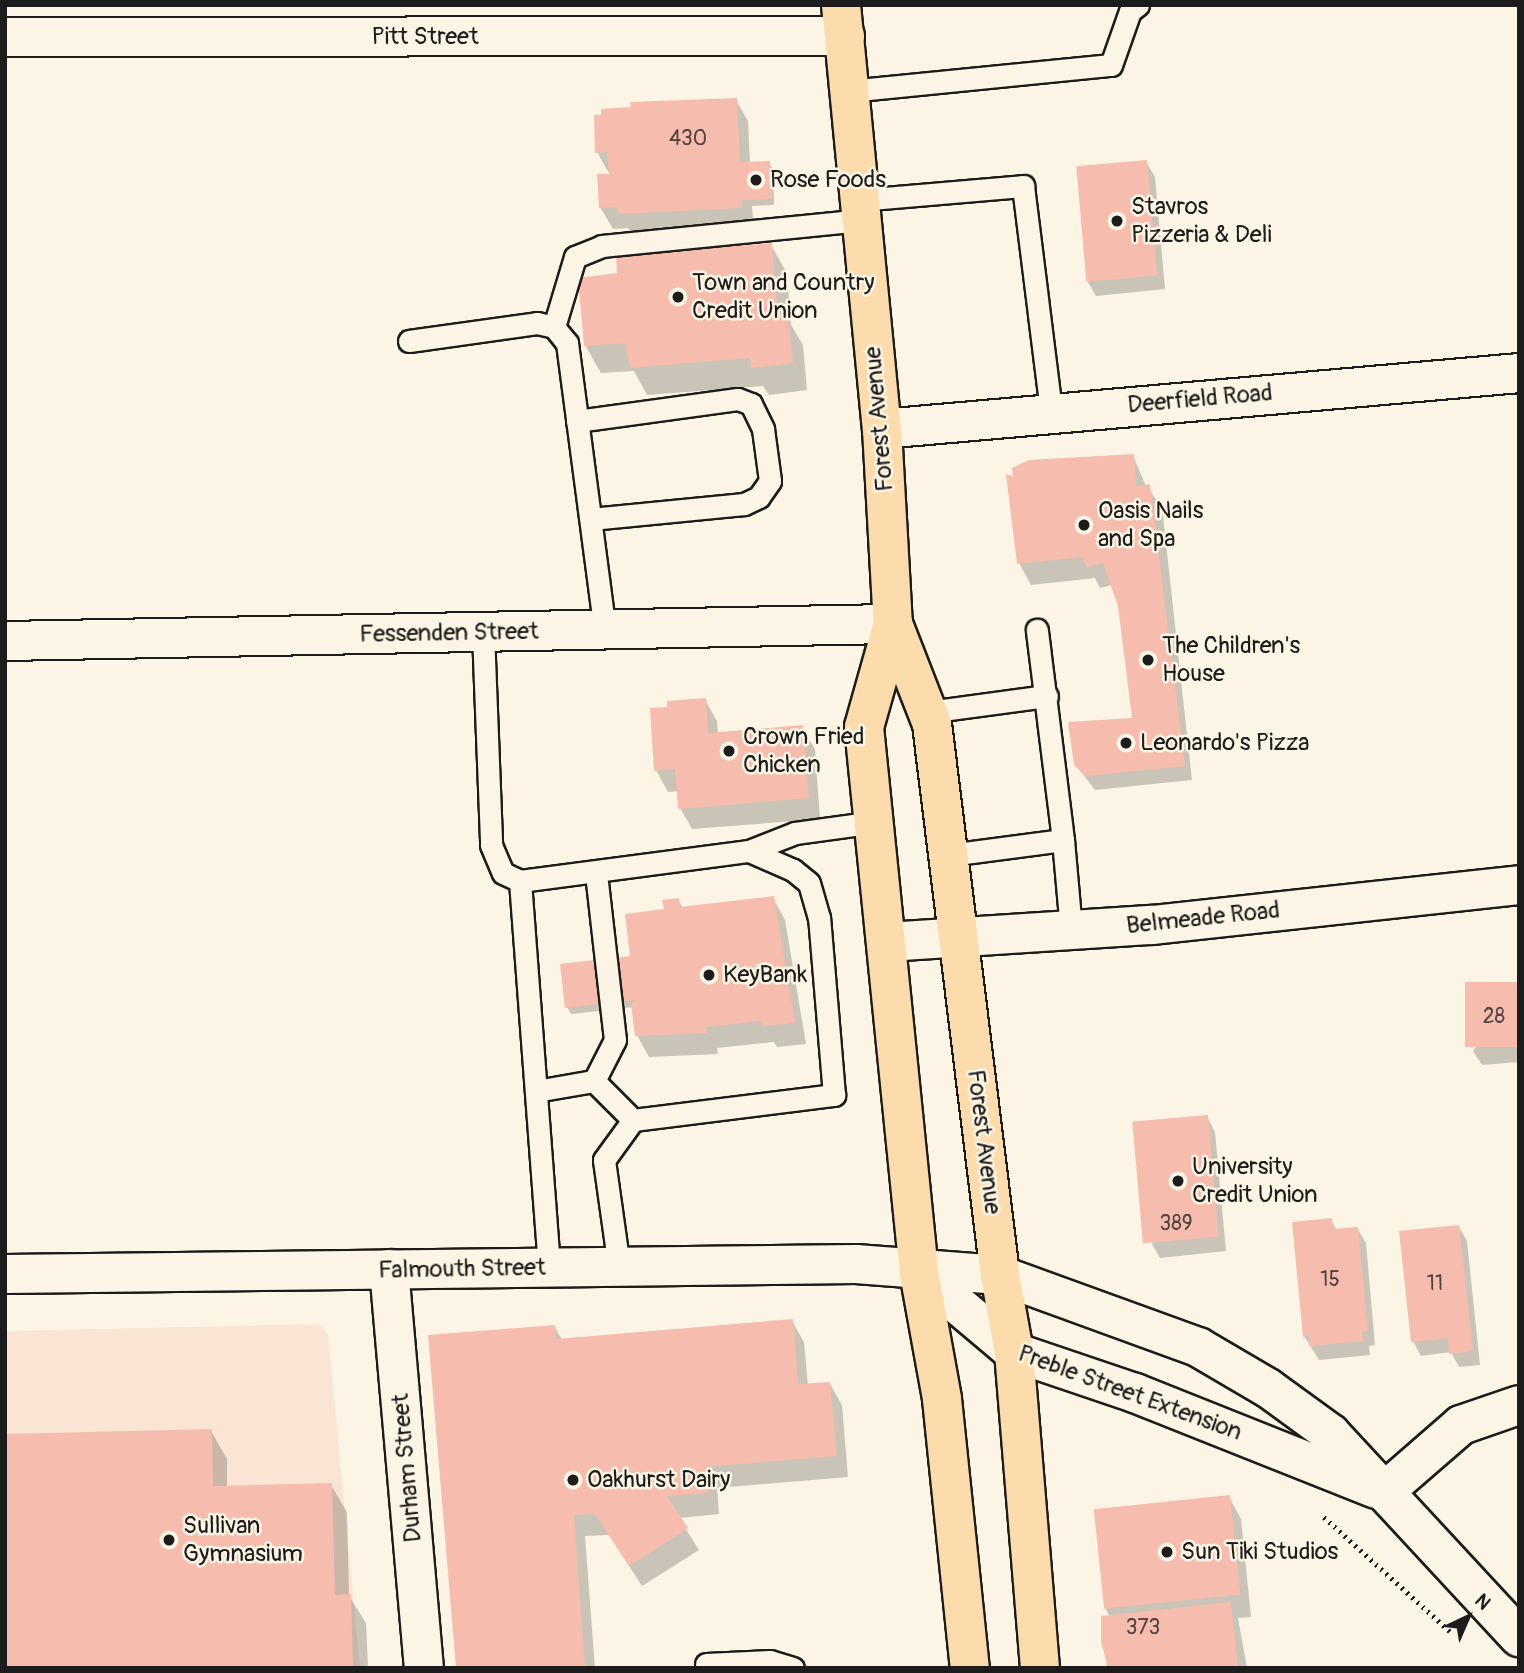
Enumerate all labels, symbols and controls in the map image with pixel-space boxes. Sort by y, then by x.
street label: Pitt Street [371,23,479,51]
house number: 430 [669,126,707,152]
place label: Rose Foods [770,166,886,194]
marker: Rose Foods [748,172,764,188]
place label: Stavros Pizzeria & Deli [1131,193,1272,249]
marker: Stavros Pizzeria & Deli [1109,213,1125,229]
place label: Town and Country Credit Union [692,269,874,325]
marker: Town and Country Credit Union [670,289,686,305]
street label: Forest Avenue [858,345,900,493]
street label: Deerfield Road [1126,378,1274,420]
place label: Oasis Nails and Spa [1098,497,1203,553]
marker: Oasis Nails and Spa [1076,517,1092,533]
street label: Fessenden Street [359,617,539,649]
place label: The Children's House [1162,632,1300,688]
marker: The Children's House [1140,652,1156,668]
place label: Crown Fried Chicken [743,723,864,779]
place label: Leonardo's Pizza [1140,729,1309,757]
marker: Leonardo's Pizza [1118,735,1134,751]
marker: Crown Fried Chicken [721,743,737,759]
street label: Belmeade Road [1125,896,1281,940]
place label: KeyBank [723,961,807,989]
marker: KeyBank [701,967,717,983]
house number: 28 [1483,1004,1505,1030]
street label: Forest Avenue [961,1068,1007,1216]
place label: University Credit Union [1192,1153,1318,1209]
marker: University Credit Union [1170,1173,1186,1189]
house number: 389 [1159,1211,1193,1237]
street label: Falmouth Street [378,1253,546,1285]
house number: 15 [1320,1267,1340,1293]
house number: 11 [1427,1271,1443,1297]
street label: Preble Street Extension [1014,1339,1246,1447]
street label: Durham Street [386,1392,428,1544]
place label: Oakhurst Dairy [587,1466,730,1494]
marker: Oakhurst Dairy [565,1472,581,1488]
place label: Sullivan Gymnasium [183,1512,303,1568]
marker: Sullivan Gymnasium [161,1532,177,1548]
place label: Sun Tiki Studios [1181,1538,1338,1566]
marker: Sun Tiki Studios [1159,1544,1175,1560]
north arrow [1433,1582,1503,1652]
text: N [1470,1589,1496,1615]
house number: 373 [1126,1615,1160,1641]

